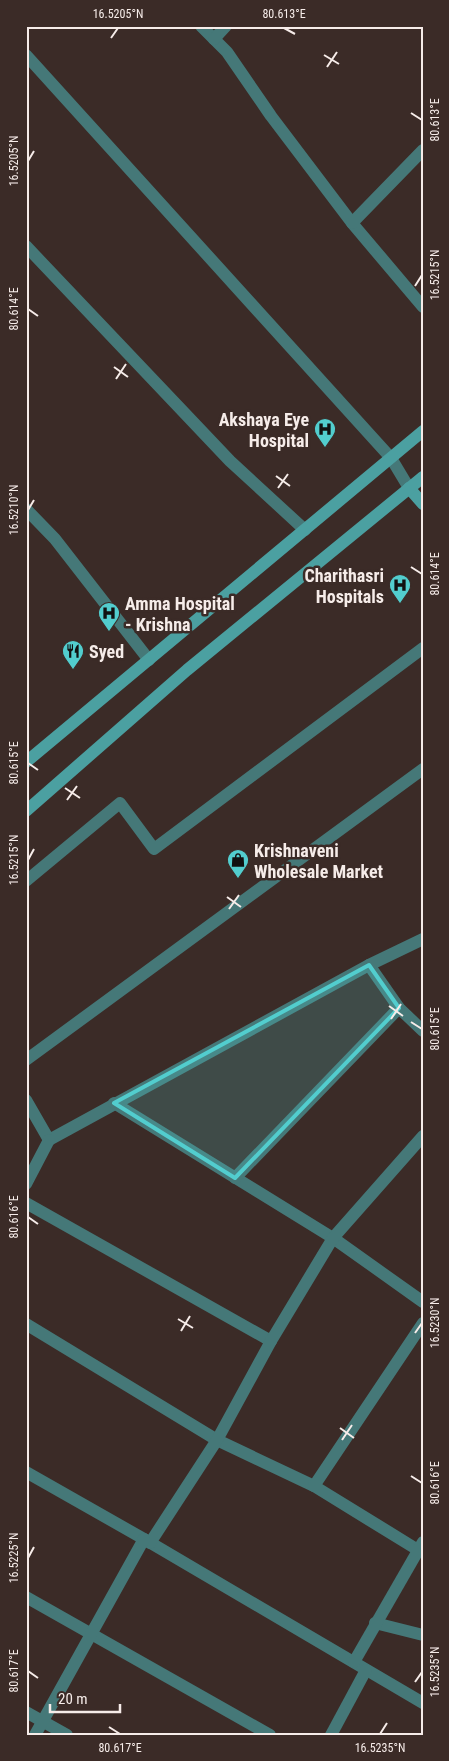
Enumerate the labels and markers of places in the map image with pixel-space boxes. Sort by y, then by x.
place label: Akshaya Eye Hospital [219,409,309,451]
hospital icon: Akshaya Eye Hospital [313,417,337,448]
place label: Charithasri Hospitals [304,565,384,607]
hospital icon: Charithasri Hospitals [388,573,412,604]
place label: Amma Hospital - Krishna [125,593,235,635]
hospital icon: Amma Hospital - Krishna [97,601,121,632]
restaurant icon: Syed [61,639,85,670]
place label: Syed [89,641,124,662]
place label: Krishnaveni Wholesale Market [254,840,384,882]
shop icon: Krishnaveni Wholesale Market [226,848,250,879]

